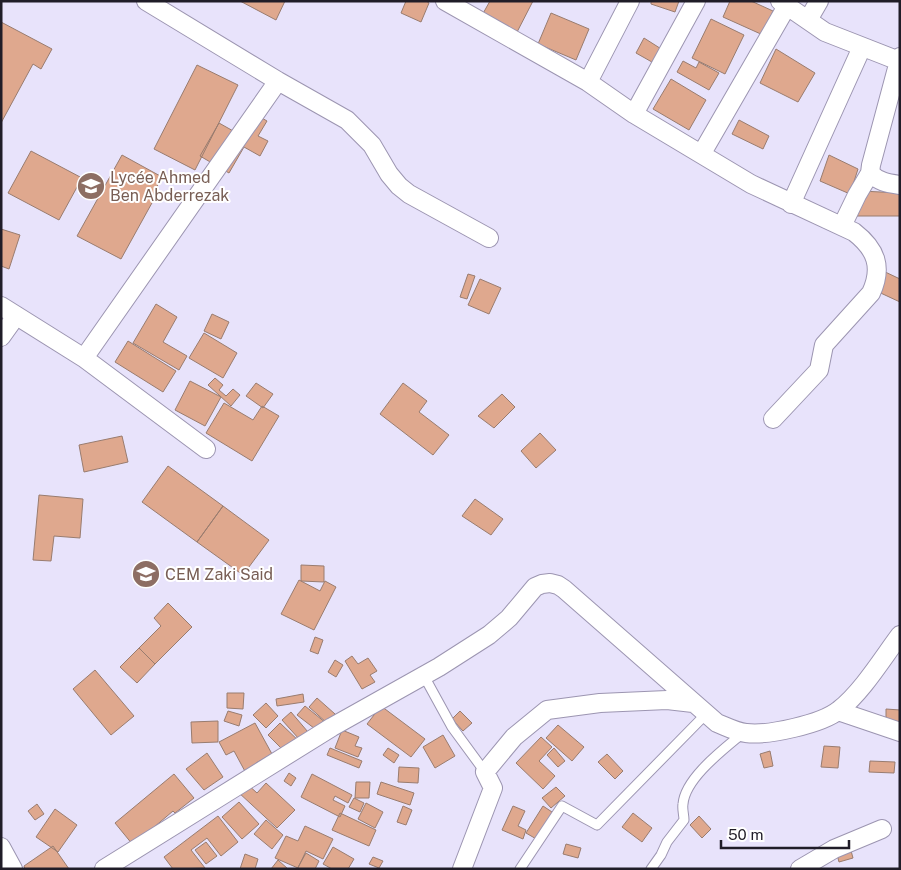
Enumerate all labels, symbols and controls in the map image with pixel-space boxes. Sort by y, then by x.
place label: Lycée Ahmed Ben Abderrezak [110,168,229,205]
school or university icon: Lycée Ahmed Ben Abderrezak [76,171,106,201]
school or university icon: CEM Zaki Said [131,559,161,589]
place label: CEM Zaki Said [165,565,273,584]
scale bar [721,818,848,850]
text: 50 m [728,826,763,843]

